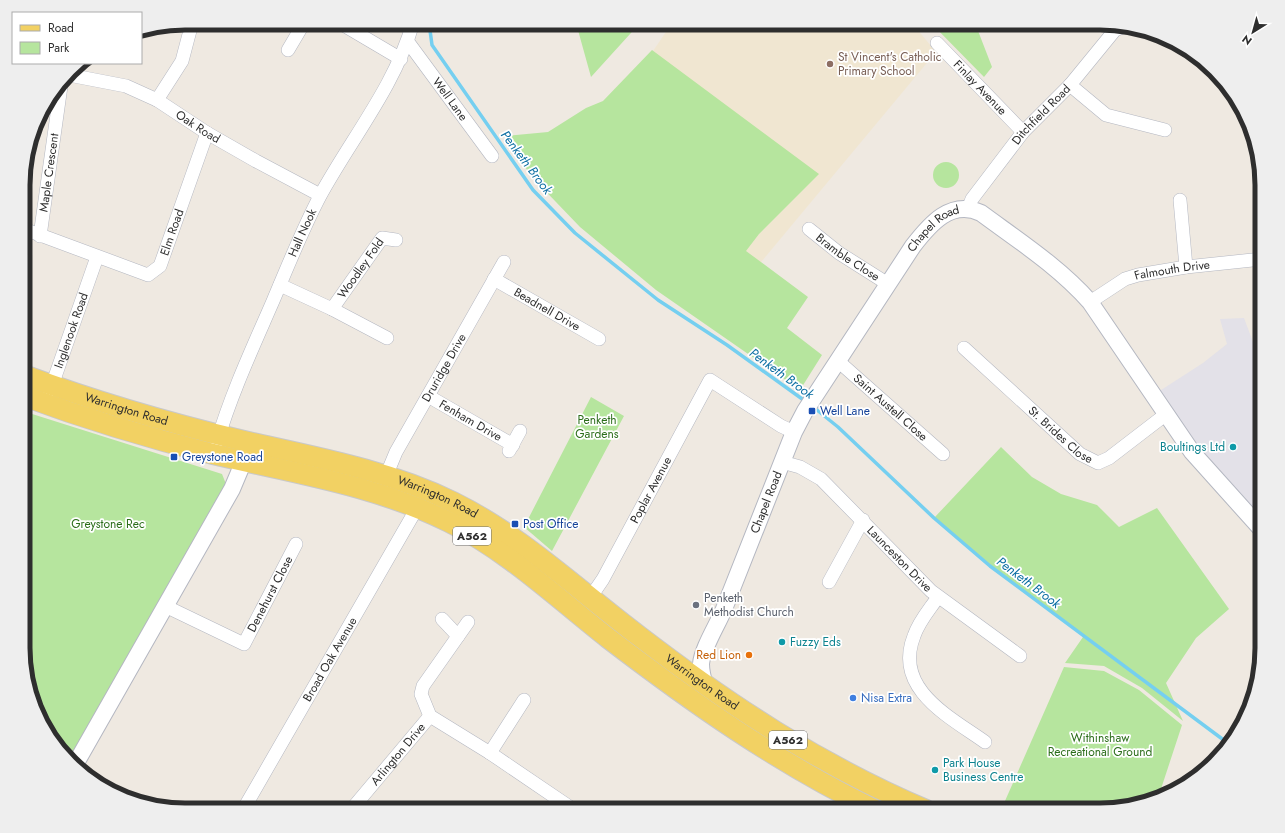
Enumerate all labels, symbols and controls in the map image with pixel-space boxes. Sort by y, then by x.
legend [12,12,142,64]
north arrow [1233,12,1273,52]
text: Road [48,19,74,37]
text: N [1239,31,1255,49]
text: Park [48,39,70,57]
place label: St Vincent's Catholic Primary School [838,48,942,80]
street label: Finlay Avenue [949,56,1011,119]
marker: St Vincent's Catholic Primary School [825,59,835,69]
street label: Well Lane [428,74,472,125]
street label: Ditchfield Road [1007,80,1075,149]
street label: Oak Road [172,106,224,148]
water label: Penketh Brook [496,126,557,199]
street label: Maple Crescent [34,132,63,213]
street label: Chapel Road [903,200,961,255]
street label: Hall Nook [284,205,321,260]
street label: Elm Road [155,207,188,258]
street label: Bramble Close [812,229,883,286]
street label: Woodley Fold [333,234,388,302]
street label: Falmouth Drive [1132,256,1211,285]
street label: Beadnell Drive [510,283,583,335]
street label: Inglenook Road [50,290,93,371]
street label: Druridge Drive [417,330,471,405]
water label: Penketh Brook [746,344,818,404]
street label: Saint Austell Close [849,370,932,445]
street label: Warrington Road [82,388,170,430]
street label: Fenham Drive [436,395,505,446]
place label: Well Lane [820,402,870,420]
street label: St. Brides Close [1024,402,1096,468]
marker: Well Lane [807,406,817,416]
park label: Penketh Gardens [575,411,619,443]
place label: Boultings Ltd [1160,438,1225,456]
marker: Boultings Ltd [1228,442,1238,452]
place label: Greystone Road [182,448,263,466]
marker: Greystone Road [169,452,179,462]
street label: Poplar Avenue [626,454,676,527]
street label: Chapel Road [746,468,787,536]
street label: Warrington Road [395,471,481,523]
park label: Greystone Rec [71,515,145,533]
place label: Post Office [523,515,578,533]
marker: Post Office [510,519,520,529]
street label: Launceston Drive [863,522,936,596]
road number: A562 [453,527,491,545]
water label: Penketh Brook [993,552,1065,613]
street label: Denehurst Close [243,553,297,635]
place label: Penketh Methodist Church [704,589,794,621]
marker: Penketh Methodist Church [691,600,701,610]
street label: Broad Oak Avenue [298,614,361,705]
place label: Fuzzy Eds [790,633,841,651]
marker: Fuzzy Eds [777,637,787,647]
place label: Red Lion [696,646,741,664]
street label: Warrington Road [662,650,743,714]
marker: Red Lion [744,650,754,660]
place label: Nisa Extra [861,689,912,707]
marker: Nisa Extra [848,693,858,703]
street label: Arlington Drive [366,719,430,789]
park label: Withinshaw Recreational Ground [1048,729,1152,761]
road number: A562 [769,731,807,749]
place label: Park House Business Centre [943,754,1023,786]
marker: Park House Business Centre [930,765,940,775]

